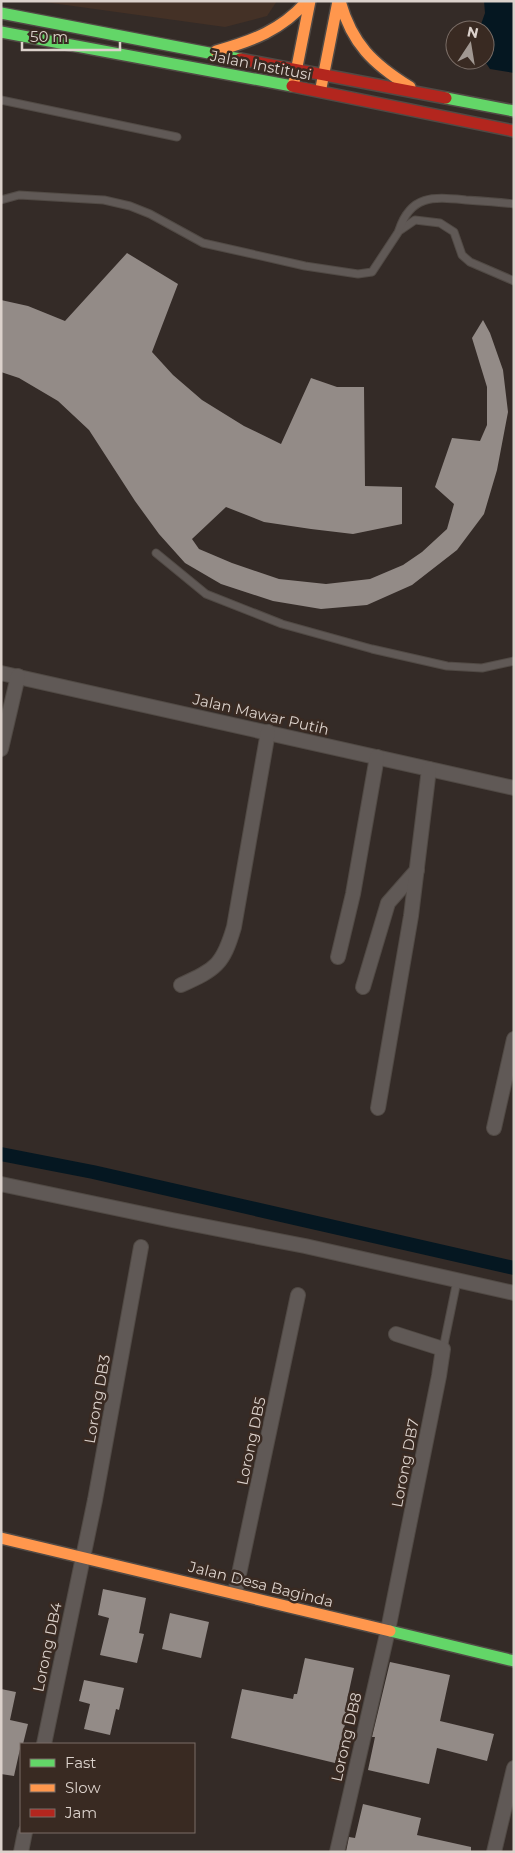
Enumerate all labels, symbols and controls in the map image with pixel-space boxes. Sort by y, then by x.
scale bar [22,20,120,52]
north arrow [445,20,495,70]
text: N [465,22,480,42]
text: 50 m [30,27,68,46]
street label: Jalan Institusi [208,46,313,84]
street label: Jalan Mawar Putih [190,689,331,739]
street label: Lorong DB3 [80,1353,114,1445]
street label: Lorong DB5 [232,1395,270,1487]
street label: Lorong DB7 [387,1417,423,1509]
street label: Jalan Desa Baginda [186,1557,335,1611]
street label: Lorong DB4 [28,1600,66,1694]
street label: Lorong DB8 [327,1691,365,1783]
legend [20,1743,195,1833]
text: Fast [65,1753,96,1772]
text: Slow [65,1778,101,1797]
text: Jam [64,1803,97,1822]

